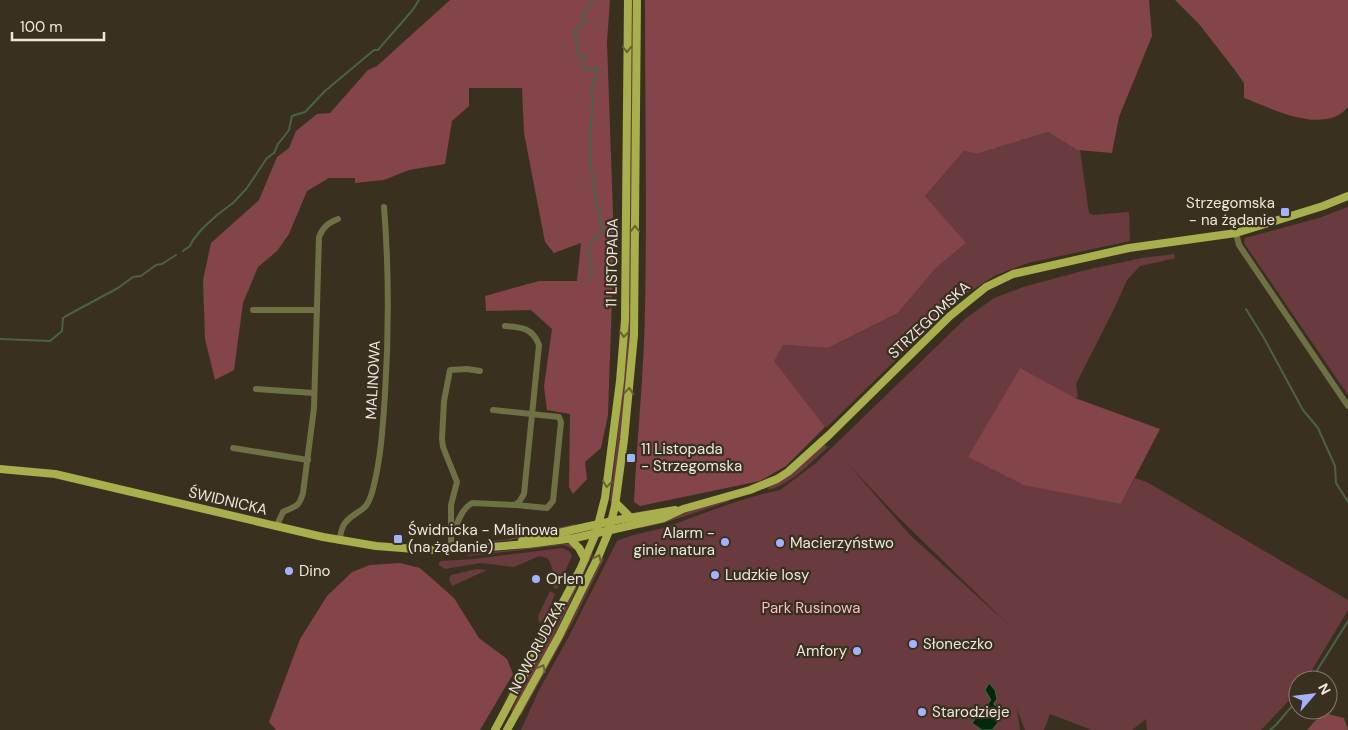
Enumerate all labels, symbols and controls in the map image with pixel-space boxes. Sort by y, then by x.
scale bar [12,10,105,42]
text: 100 m [20,17,63,37]
one-way arrow [622,45,632,53]
place label: Strzegomska - na żądanie [1186,193,1275,230]
marker: Strzegomska - na żądanie [1279,206,1291,218]
street label: 11 LISTOPADA [601,218,623,308]
one-way arrow [630,225,640,232]
street label: STRZEGOMSKA [884,277,974,363]
one-way arrow [619,330,630,338]
street label: MALINOWA [361,340,385,420]
one-way arrow [623,387,634,395]
place label: 11 Listopada - Strzegomska [641,439,742,476]
marker: 11 Listopada - Strzegomska [625,452,637,464]
one-way arrow [602,480,612,489]
street label: ŚWIDNICKA [187,482,269,520]
place label: Świdnicka - Malinowa (na żądanie) [408,520,558,557]
place label: Alarm - ginie natura [634,523,715,560]
marker: Świdnicka - Malinowa (na żądanie) [392,533,404,545]
place label: Macierzyństwo [790,533,894,553]
marker: Alarm - ginie natura [719,536,731,548]
marker: Macierzyństwo [774,537,786,549]
one-way arrow [592,554,602,563]
place label: Dino [299,561,331,581]
marker: Dino [283,565,295,577]
place label: Ludzkie losy [725,565,810,585]
place label: Orlen [546,569,584,589]
marker: Ludzkie losy [709,569,721,581]
marker: Orlen [530,573,542,585]
street label: NOWORUDZKA [504,597,570,697]
park label: Park Rusinowa [762,598,860,618]
place label: Słoneczko [923,634,993,654]
marker: Słoneczko [907,638,919,650]
place label: Amfory [796,641,848,661]
marker: Amfory [851,645,863,657]
one-way arrow [536,664,546,673]
north arrow [1288,670,1338,720]
text: N [1314,680,1335,698]
place label: Starodzieje [932,702,1009,722]
marker: Starodzieje [916,706,928,718]

